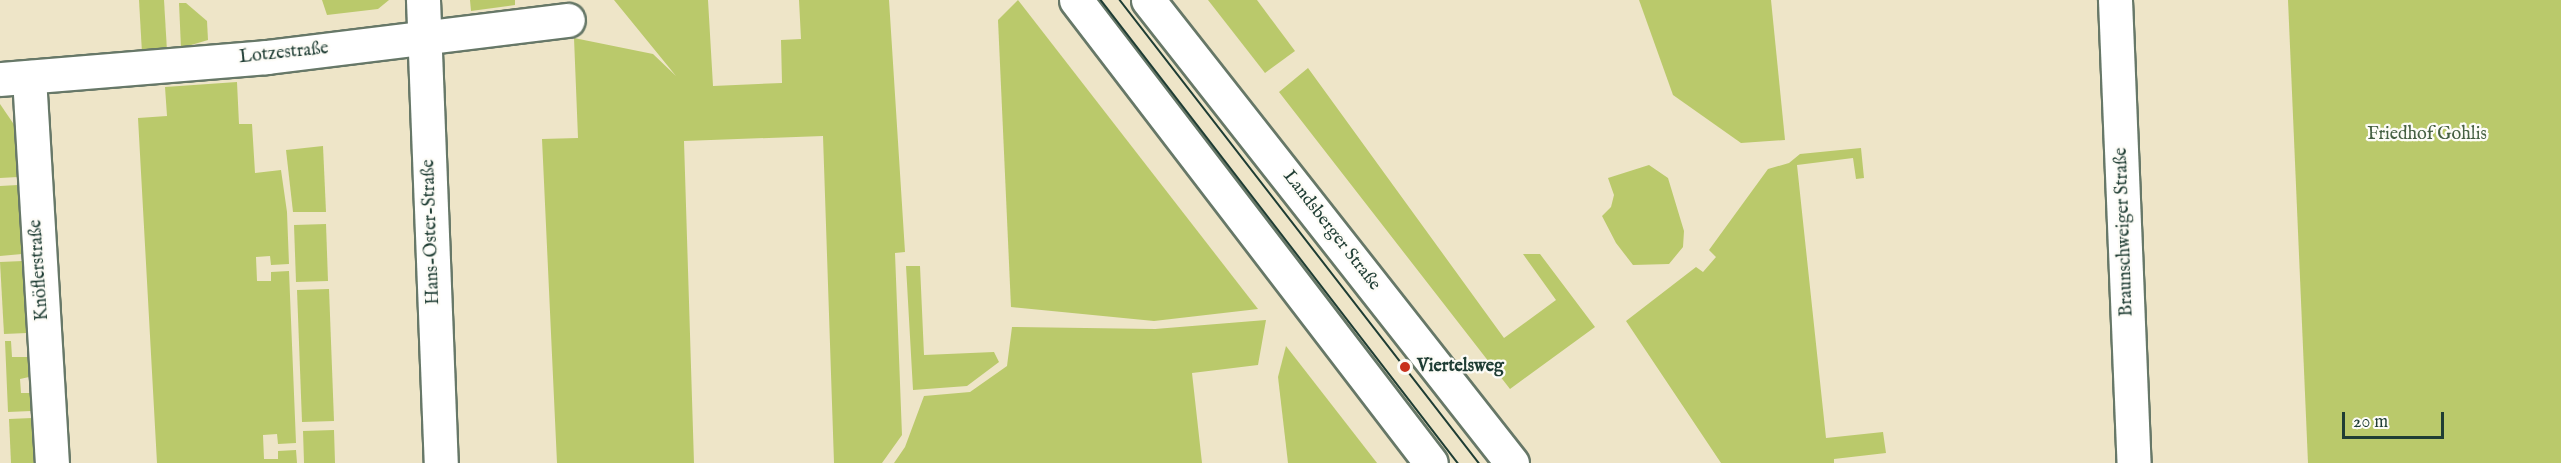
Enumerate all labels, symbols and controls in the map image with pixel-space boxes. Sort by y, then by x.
street label: Lotzestraße [238,39,330,69]
park label: Friedhof Gohlis [2367,124,2487,146]
street label: Braunschweiger Straße [2111,147,2139,317]
street label: Hans-Oster-Straße [419,159,445,305]
street label: Landsberger Straße [1277,167,1385,295]
street label: Knöflerstraße [26,219,54,321]
place label: Viertelsweg [1417,356,1504,378]
marker: Viertelsweg [1398,360,1412,374]
scale bar [2345,400,2447,438]
text: 20 m [2353,411,2388,434]

